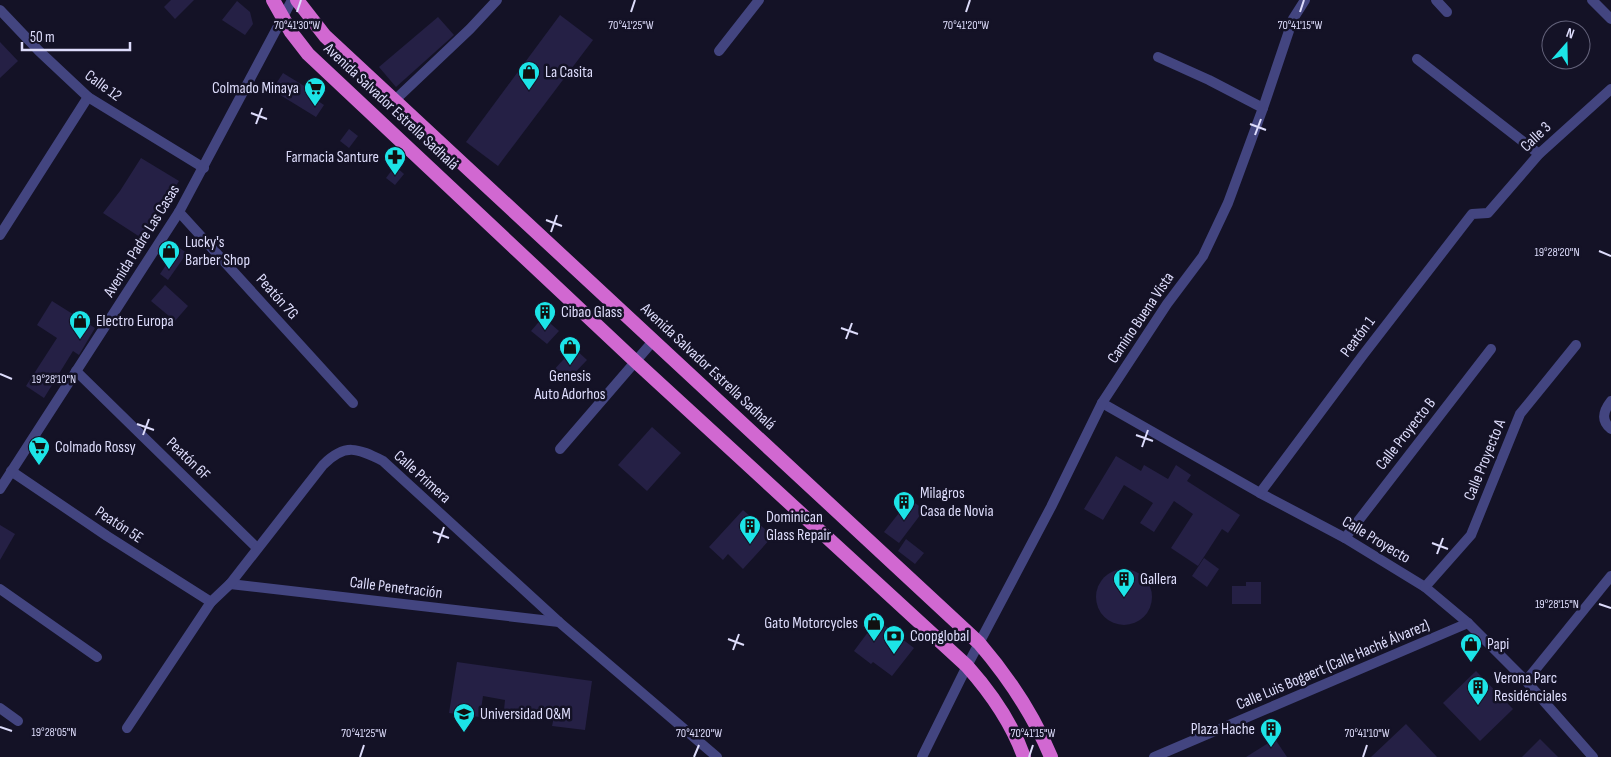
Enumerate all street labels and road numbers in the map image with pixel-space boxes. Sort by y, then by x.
street label: Avenida Salvador Estrella Sadhalá [319,39,462,174]
street label: Calle 12 [81,66,125,106]
street label: Calle 3 [1517,118,1555,156]
street label: Avenida Padre Las Casas [99,181,184,301]
street label: Camino Buena Vista [1104,269,1178,367]
street label: Peatón 7G [252,270,302,324]
street label: Avenida Salvador Estrella Sadhalá [636,299,779,434]
street label: Peatón 1 [1337,313,1380,361]
street label: Calle Proyecto B [1372,394,1440,474]
street label: Calle Proyecto A [1460,417,1510,503]
street label: Peatón 6F [162,434,214,484]
street label: Calle Primera [390,446,454,508]
street label: Peatón 5E [92,503,146,547]
street label: Calle Proyecto [1338,512,1414,568]
street label: Calle Penetración [349,573,443,603]
street label: Calle Luis Bogaert (Calle Haché Álvarez) [1234,616,1432,714]

